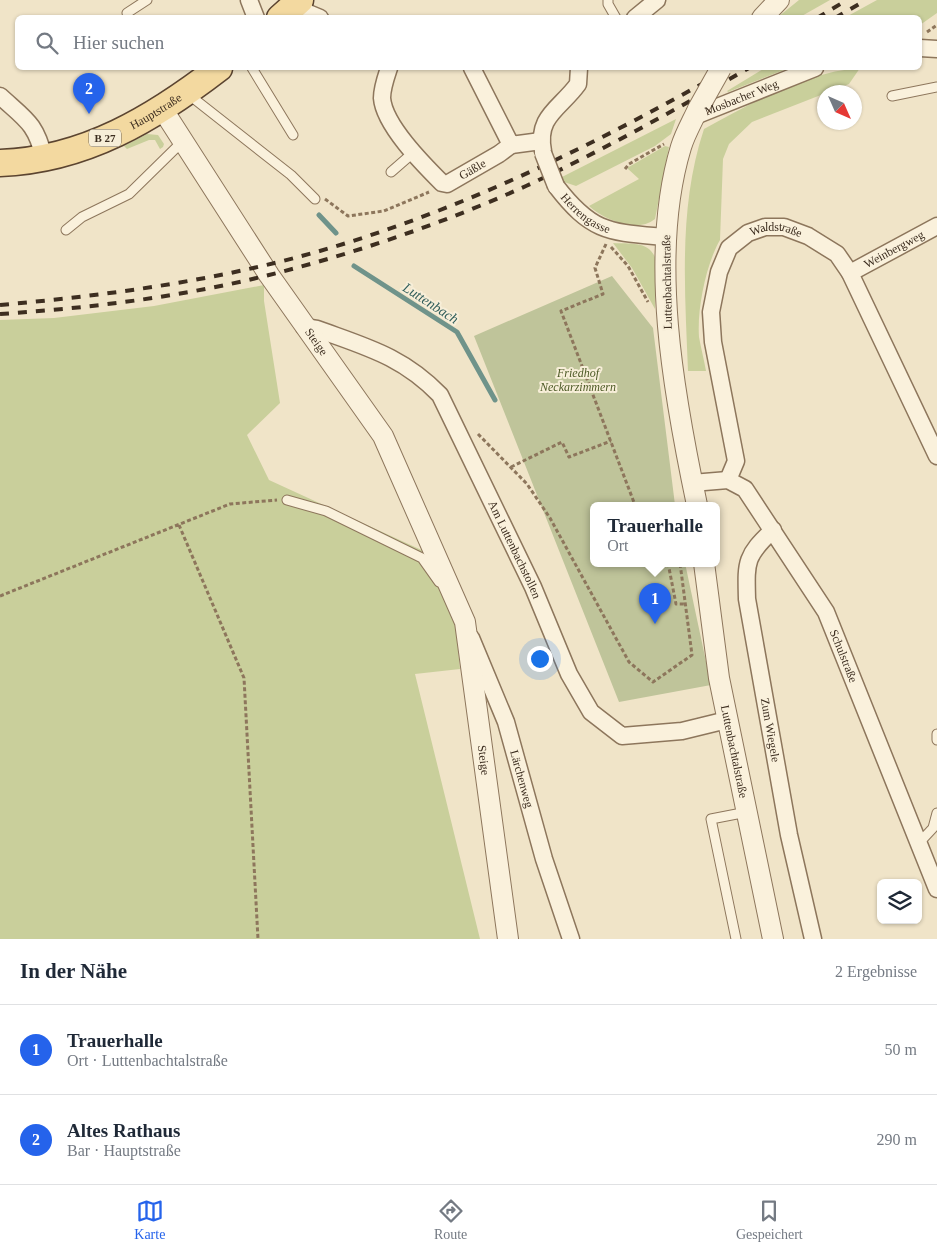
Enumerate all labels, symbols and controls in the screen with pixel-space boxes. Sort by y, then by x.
search box [15,15,922,70]
icon: search [33,29,61,57]
text: Hier suchen [73,32,164,53]
pin: 2 [73,73,105,114]
street label: Mosbacher Weg [703,76,780,118]
north arrow [817,85,862,130]
street label: Hauptstraße [127,90,184,132]
road number: B 27 [89,130,121,146]
street label: Gäßle [457,156,488,183]
street label: Herrengasse [558,190,612,236]
street label: Waldstraße [748,220,804,240]
street label: Weinbergweg [862,227,926,271]
street label: Luttenbachtalstraße [659,235,675,329]
water label: Luttenbach [399,279,461,327]
street label: Steige [302,326,331,358]
park label: Friedhof Neckarzimmern [539,366,616,394]
street label: Am Luttenbachstollen [485,498,544,601]
popup [590,502,720,567]
text: Trauerhalle [607,515,703,536]
text: Ort [607,537,628,554]
pin: 1 [639,583,671,624]
street label: Schulstraße [827,627,861,685]
your location [527,646,553,672]
street label: Zum Wiegele [758,697,783,763]
street label: Luttenbachtalstraße [718,704,751,799]
street label: Steige [475,744,493,776]
street label: Lärchenweg [507,748,536,809]
map controls [877,879,922,924]
button: layers [877,879,922,924]
text: In der Nähe [20,959,127,983]
text: 2 Ergebnisse [835,963,917,980]
text: Trauerhalle [67,1030,163,1051]
text: 1 [32,1041,40,1058]
text: 50 m [885,1041,917,1058]
text: Ort · Luttenbachtalstraße [67,1052,228,1069]
text: Altes Rathaus [67,1120,180,1141]
text: 2 [32,1131,40,1148]
text: 290 m [877,1131,917,1148]
text: Bar · Hauptstraße [67,1142,181,1159]
tab: Karte [134,1197,165,1243]
tab: Route [434,1197,467,1243]
tab: Gespeichert [736,1197,803,1243]

